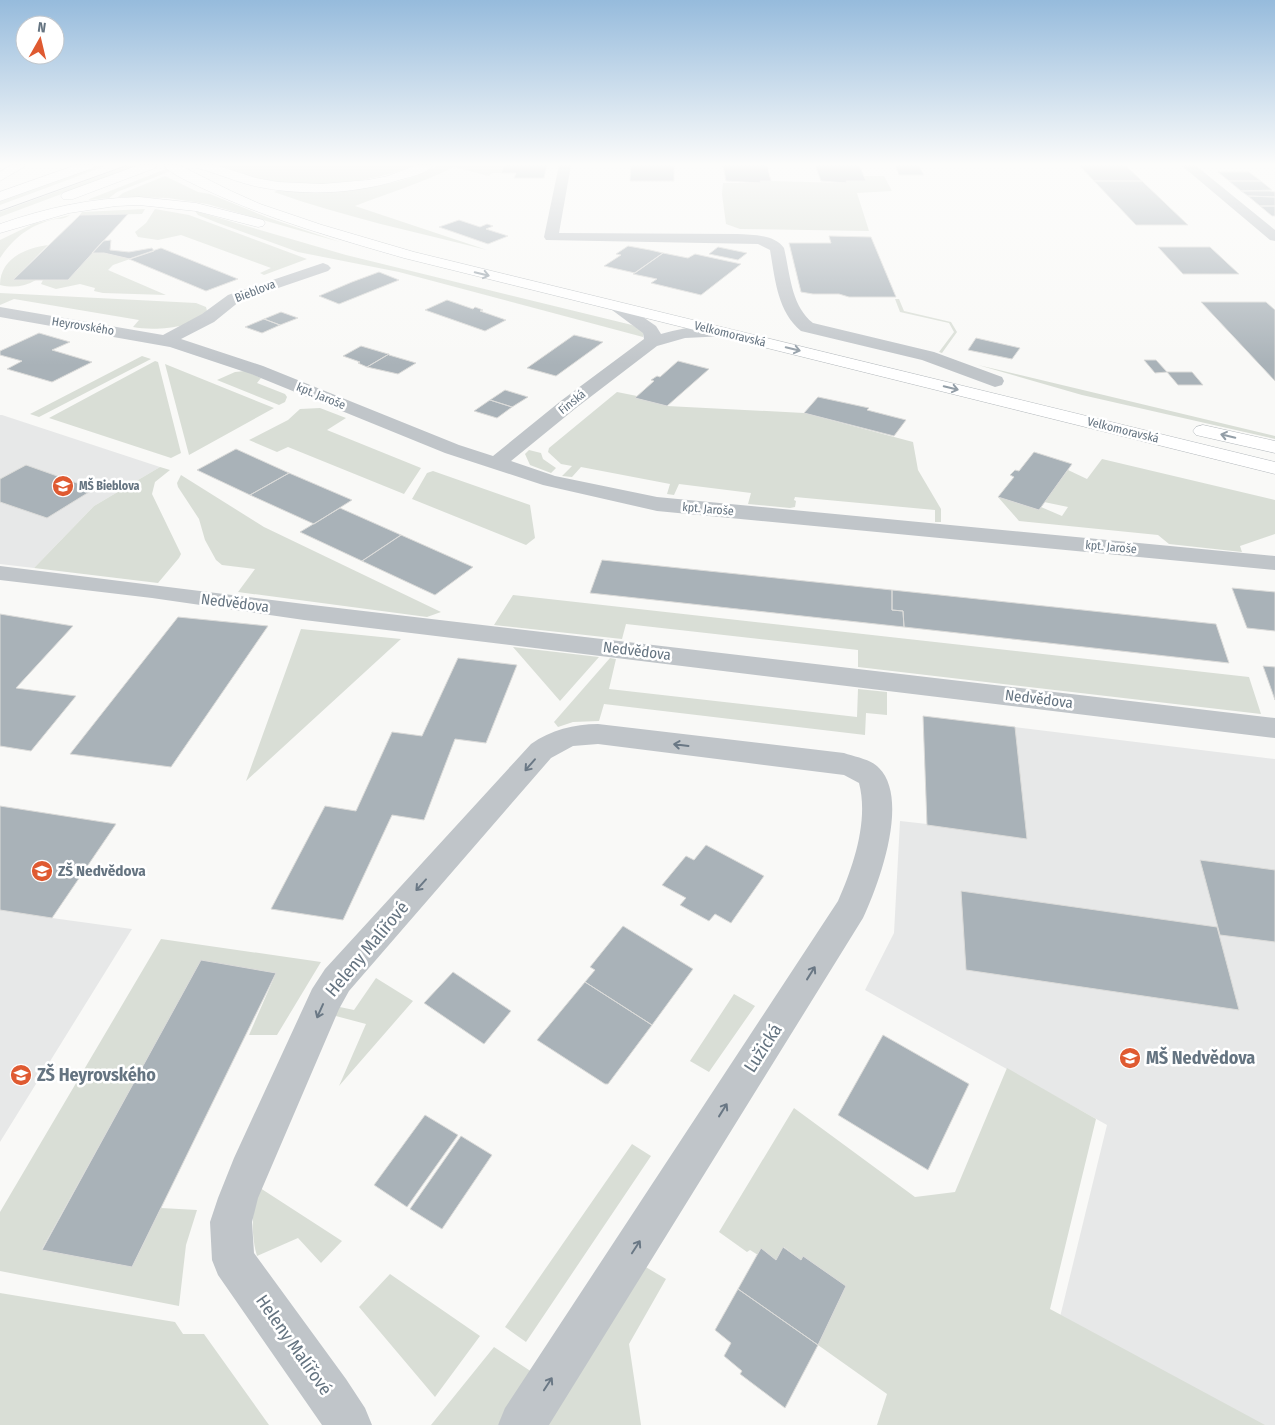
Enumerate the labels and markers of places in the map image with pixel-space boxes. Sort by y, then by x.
school or university icon: MŠ Bieblova [51,474,75,498]
place label: MŠ Bieblova [79,477,140,493]
school or university icon: ZŠ Nedvědova [30,859,54,883]
place label: ZŠ Nedvědova [58,862,146,880]
school or university icon: MŠ Nedvědova [1118,1046,1142,1070]
place label: MŠ Nedvědova [1146,1046,1255,1069]
school or university icon: ZŠ Heyrovského [9,1063,33,1087]
place label: ZŠ Heyrovského [37,1063,156,1086]

